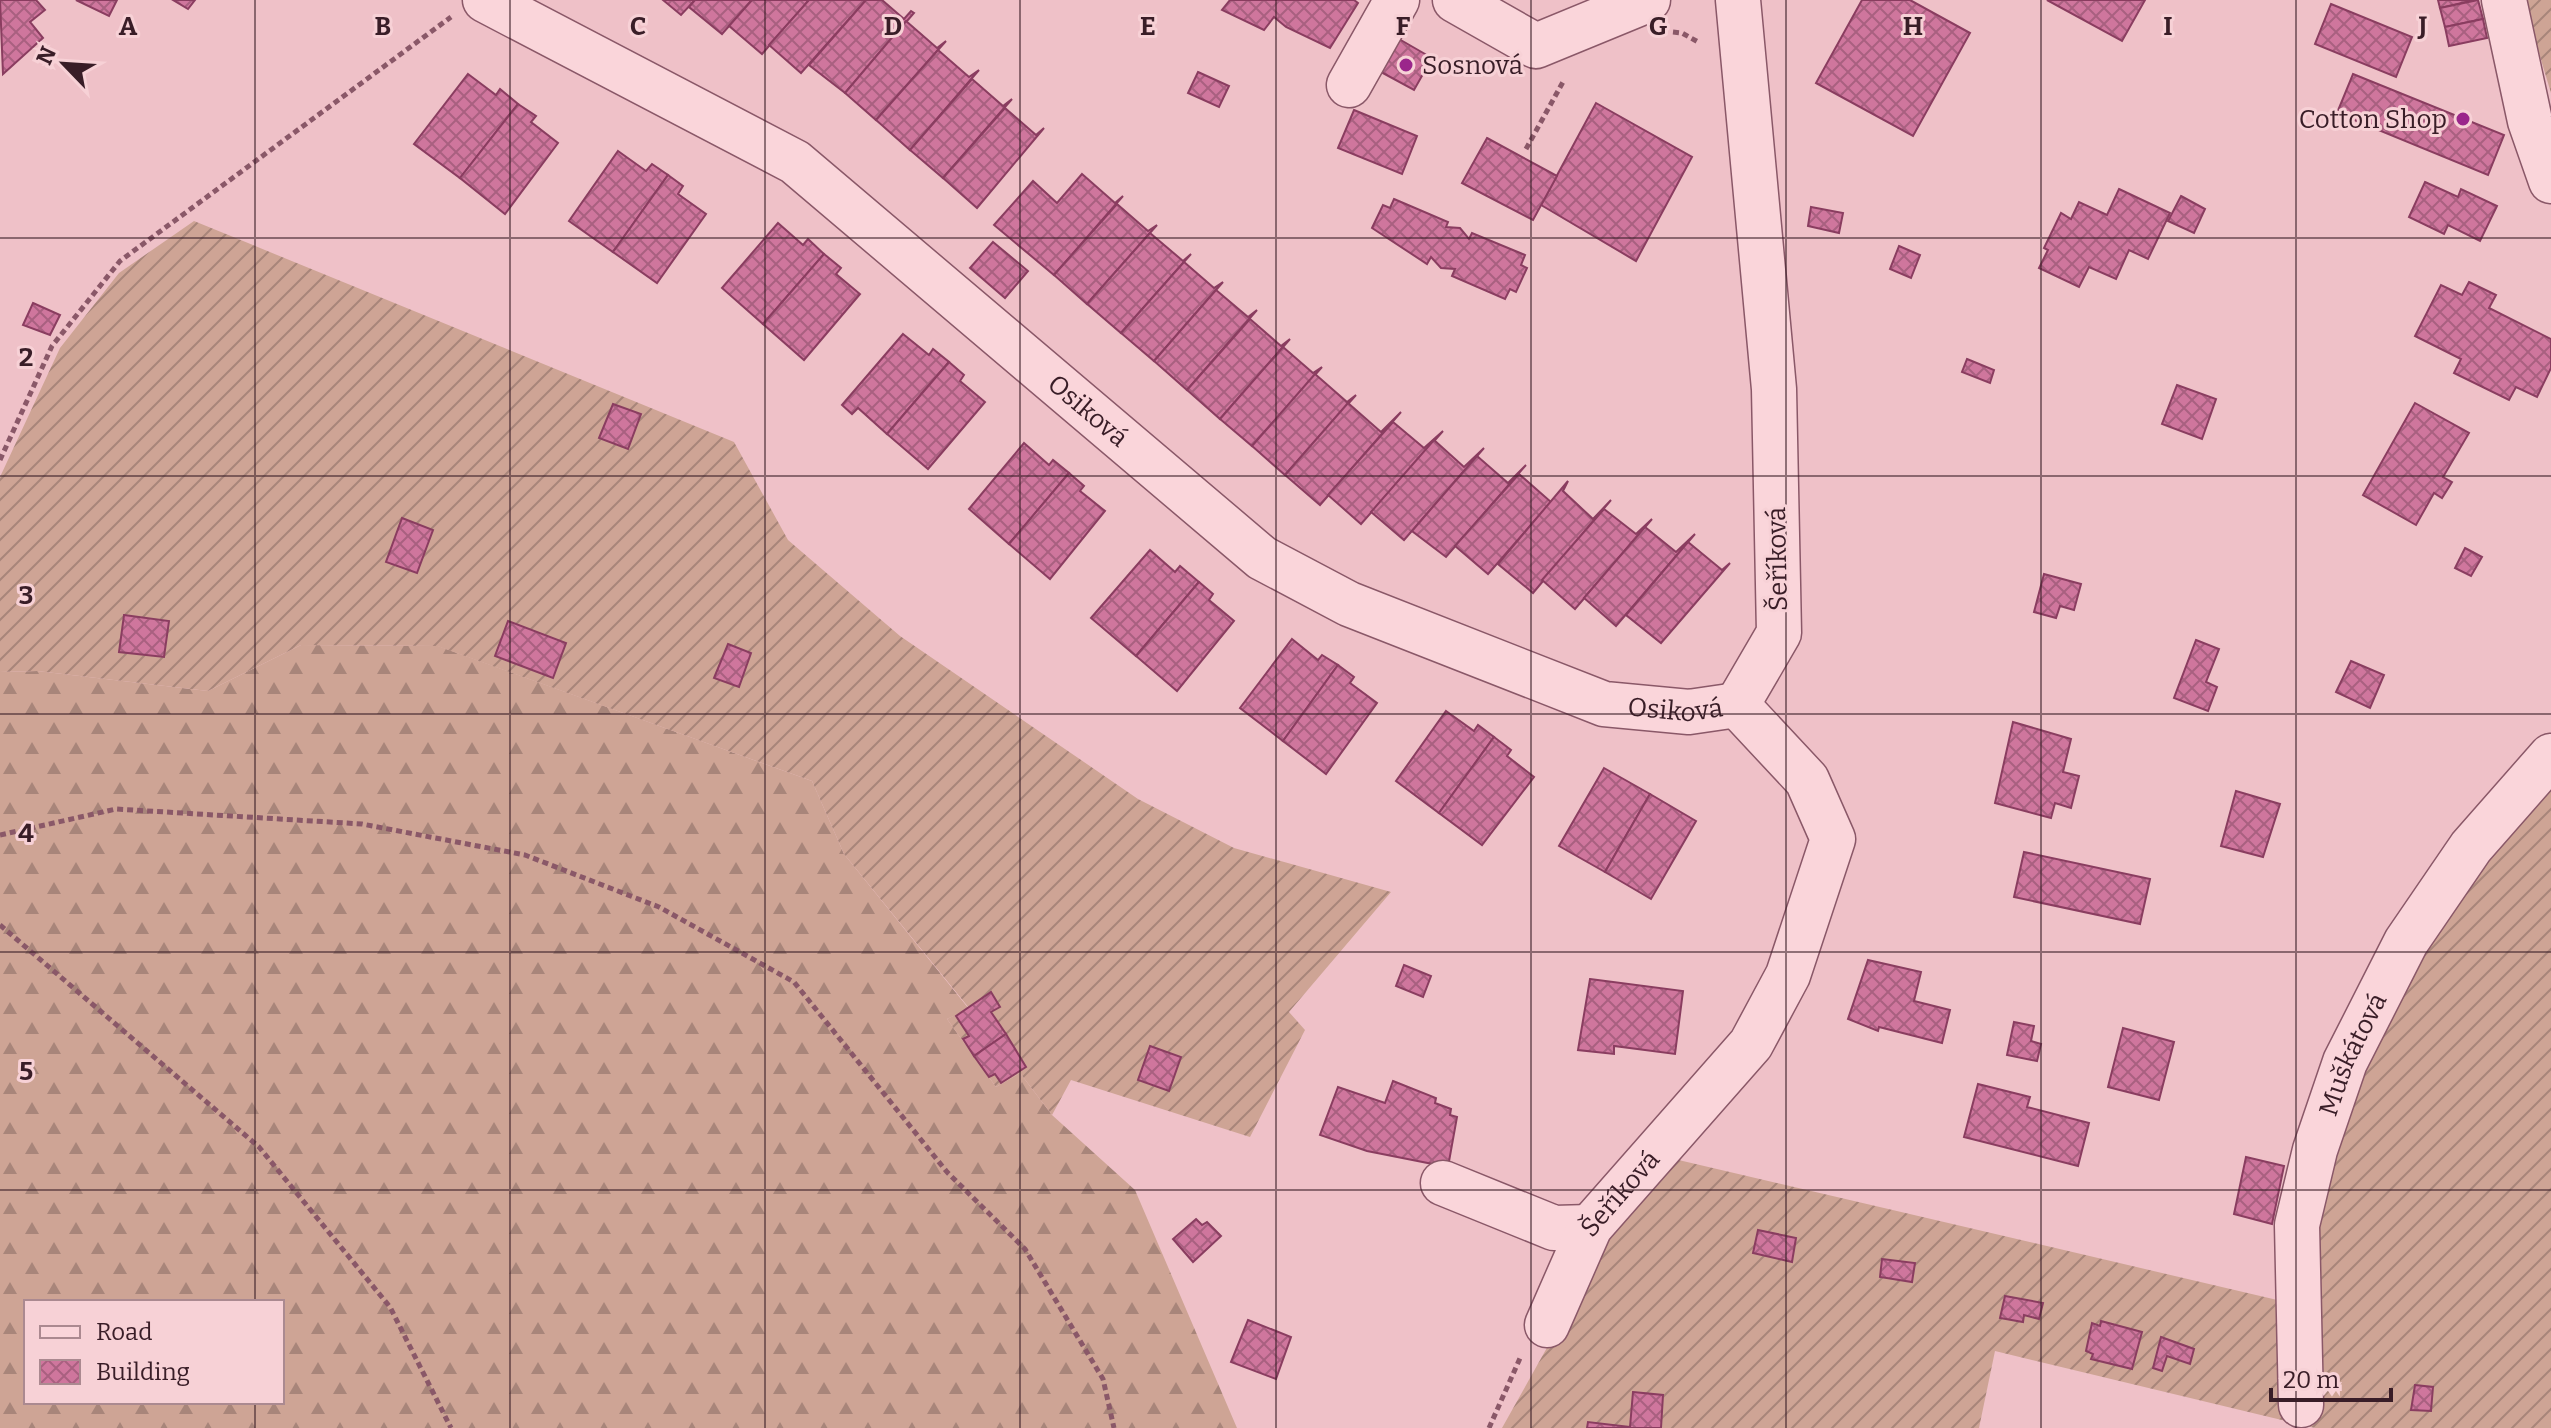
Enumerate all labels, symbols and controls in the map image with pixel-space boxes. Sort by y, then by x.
text: A [119,11,138,42]
text: B [375,11,391,42]
text: C [630,11,646,42]
text: D [884,11,902,42]
text: E [1140,11,1156,42]
text: F [1396,11,1411,42]
text: G [1649,11,1668,42]
text: H [1903,11,1923,42]
text: I [2163,11,2173,42]
text: J [2417,11,2428,42]
north arrow [24,24,104,104]
text: N [31,42,62,69]
place label: Sosnová [1422,50,1523,81]
marker: Sosnová [1397,56,1415,74]
place label: Cotton Shop [2299,104,2447,135]
marker: Cotton Shop [2454,110,2472,128]
text: 2 [19,342,33,373]
street label: Osiková [1041,368,1134,453]
street label: Šeříková [1761,507,1794,611]
text: 3 [19,580,33,611]
street label: Osiková [1626,691,1725,729]
text: 4 [18,818,34,849]
street label: Muškátová [2313,988,2393,1120]
text: 5 [19,1056,33,1087]
street label: Šeříková [1574,1144,1666,1243]
legend [24,1300,284,1404]
text: Road [96,1318,152,1346]
scale bar [2271,1352,2391,1402]
text: Building [96,1358,190,1386]
text: 20 m [2283,1366,2339,1394]

